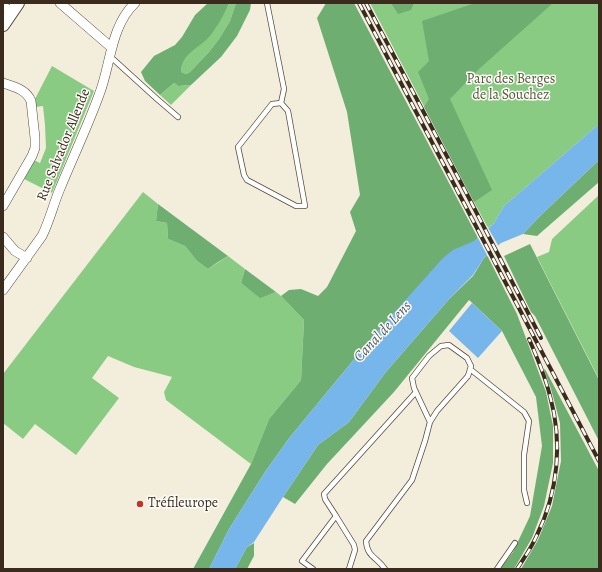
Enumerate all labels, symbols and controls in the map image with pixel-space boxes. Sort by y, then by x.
park label: Parc des Berges de la Souchez [467,72,555,104]
street label: Rue Salvador Allende [34,86,94,204]
water label: Canal de Lens [350,298,416,366]
place label: Tréfileurope [148,496,218,512]
marker: Tréfileurope [135,499,145,509]

